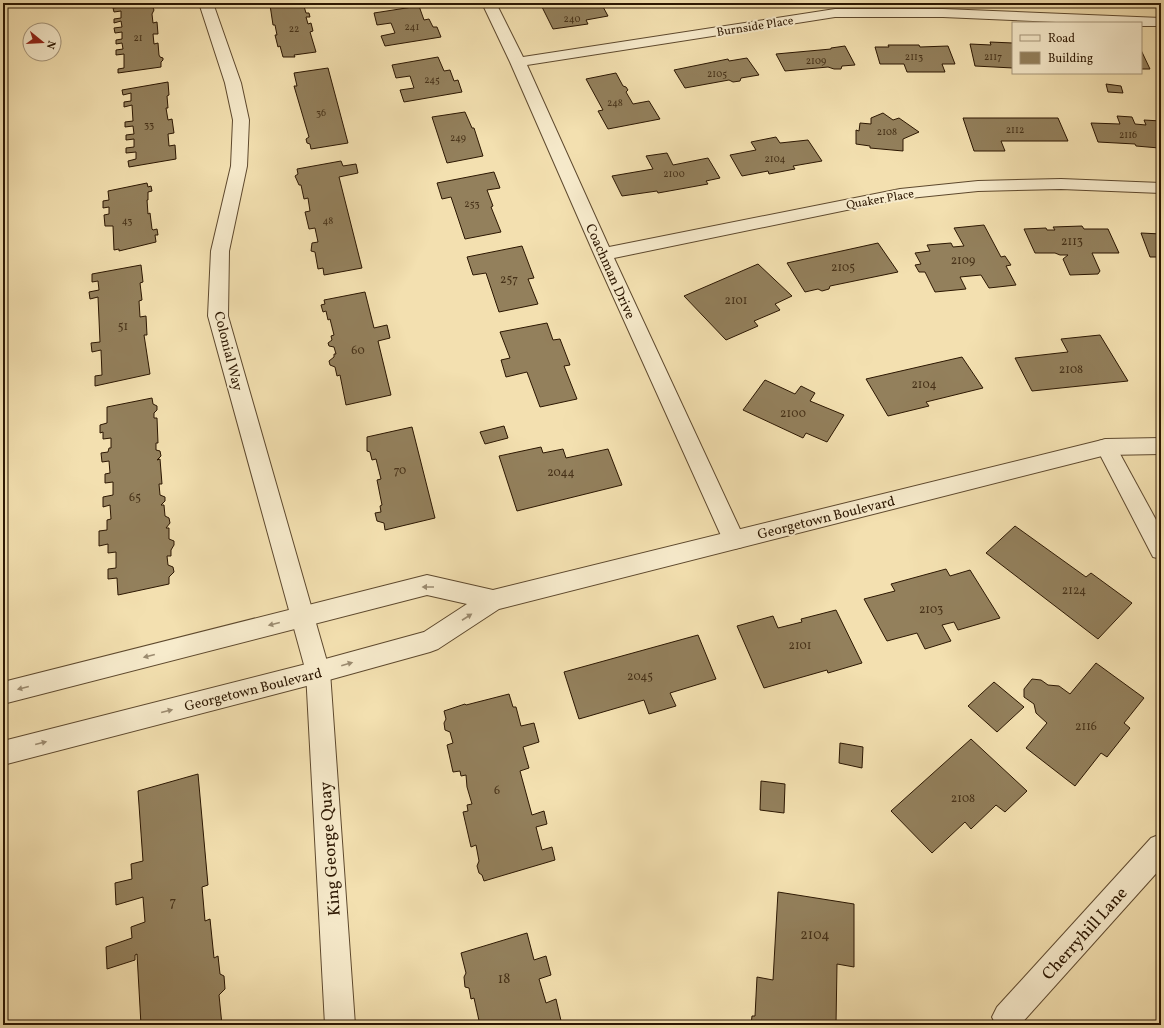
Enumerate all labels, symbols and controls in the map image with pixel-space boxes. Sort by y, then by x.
house number: 240 [564,12,580,26]
street label: Burnside Place [716,13,795,41]
house number: 241 [405,20,420,34]
north arrow [22,22,62,62]
house number: 22 [289,22,299,36]
legend [1012,22,1142,74]
house number: 21 [133,31,143,45]
text: Road [1048,31,1075,47]
text: N [42,39,58,51]
house number: 2113 [905,50,923,64]
house number: 2117 [984,50,1002,64]
text: Building [1048,51,1093,67]
house number: 2109 [806,54,826,68]
house number: 2105 [707,67,727,81]
house number: 245 [424,73,440,87]
house number: 248 [607,96,623,110]
house number: 36 [316,106,326,120]
house number: 33 [144,118,154,132]
house number: 2112 [1006,123,1024,137]
house number: 2108 [877,125,897,139]
house number: 2116 [1119,128,1137,142]
house number: 249 [450,131,466,145]
house number: 2104 [765,152,786,166]
house number: 2100 [663,167,685,181]
street label: Quaker Place [845,186,916,214]
house number: 253 [464,197,480,211]
house number: 43 [122,214,132,228]
house number: 48 [323,214,333,228]
street label: Coachman Drive [580,221,639,323]
house number: 2113 [1061,234,1083,250]
house number: 2109 [951,253,975,269]
house number: 2105 [831,260,855,276]
house number: 257 [500,272,518,288]
house number: 2101 [725,293,747,309]
street label: Colonial Way [208,310,247,394]
house number: 51 [118,319,128,335]
house number: 60 [351,343,365,359]
house number: 2108 [1059,362,1083,378]
house number: 2104 [911,377,937,393]
house number: 2100 [780,406,806,422]
house number: 70 [394,463,406,479]
house number: 2044 [547,465,575,481]
house number: 65 [129,490,141,506]
street label: Georgetown Boulevard [756,492,897,545]
house number: 2124 [1062,583,1086,599]
one-way arrow [421,584,434,590]
house number: 2103 [919,602,943,618]
one-way arrow [461,614,472,621]
one-way arrow [268,621,281,627]
house number: 2101 [789,638,811,654]
one-way arrow [142,653,154,659]
one-way arrow [341,661,353,667]
street label: Georgetown Boulevard [183,664,324,717]
house number: 2045 [627,669,653,685]
one-way arrow [16,686,29,692]
one-way arrow [161,708,173,714]
house number: 2116 [1075,719,1097,735]
one-way arrow [35,740,47,746]
street label: King George Quay [314,781,347,917]
house number: 6 [494,783,500,799]
house number: 2108 [951,791,975,807]
street label: Cherryhill Lane [1037,883,1133,985]
house number: 7 [170,893,177,912]
house number: 2104 [800,926,830,945]
house number: 18 [498,970,510,989]

